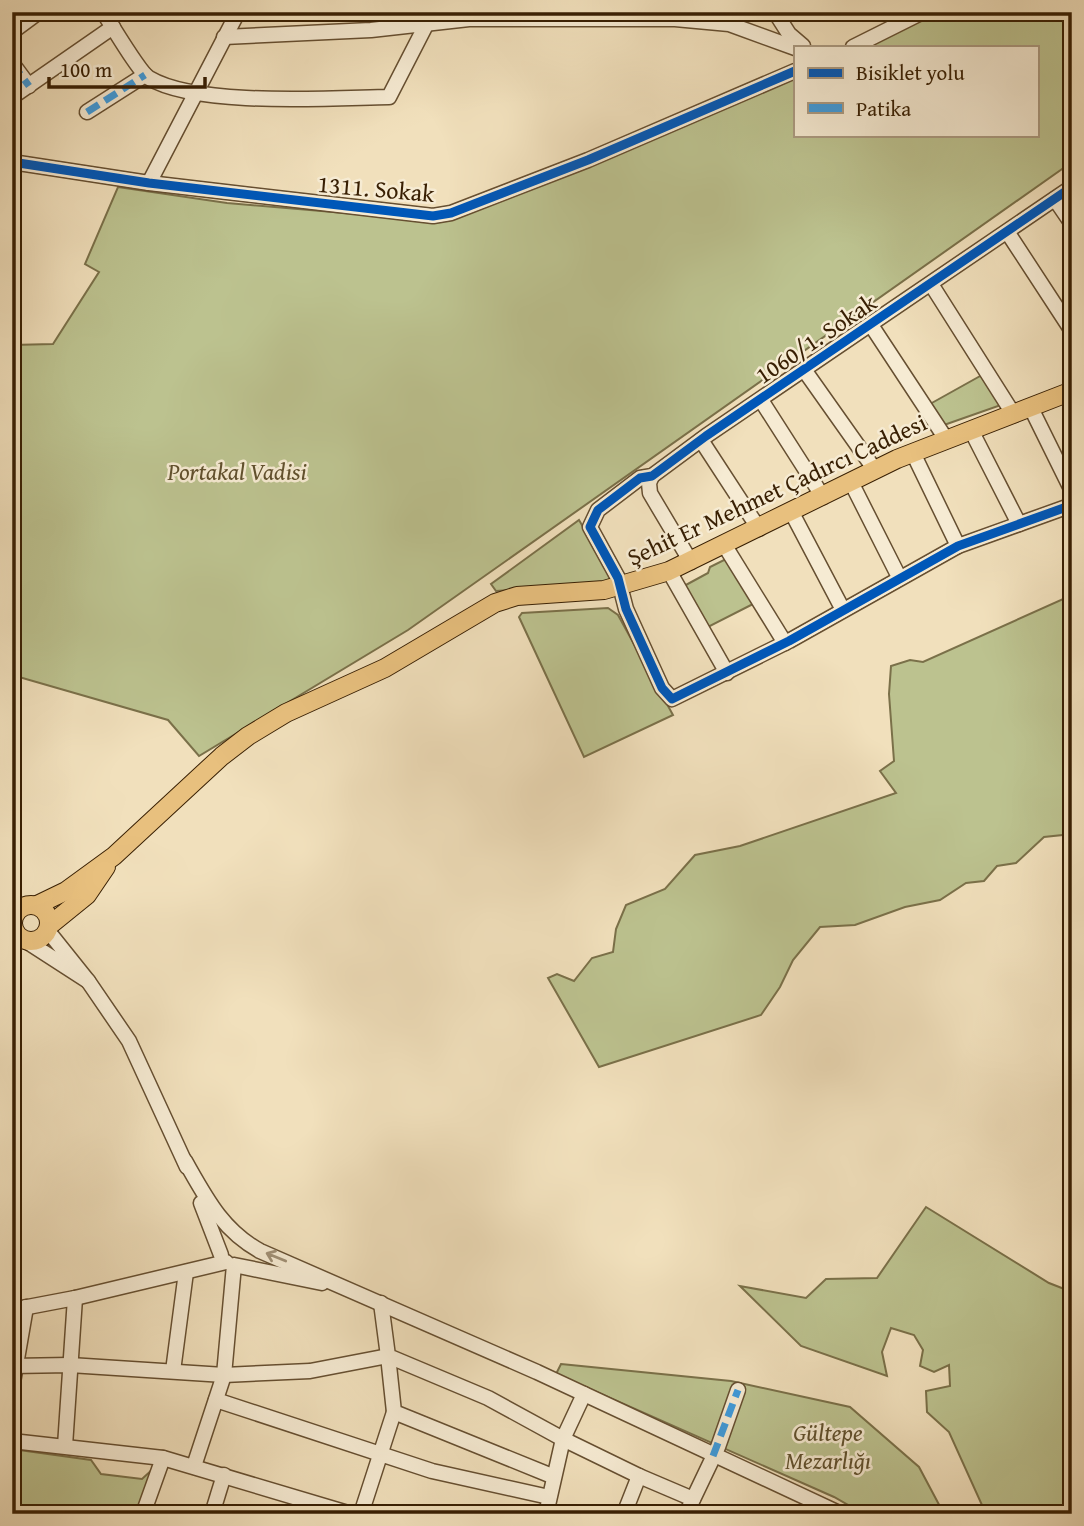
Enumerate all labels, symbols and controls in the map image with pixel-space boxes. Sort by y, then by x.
scale bar [49,46,205,90]
legend [794,46,1038,136]
text: 100 m [60,54,112,85]
text: Bisiklet yolu [856,57,965,88]
text: Patika [856,93,911,124]
street label: 1311. Sokak [316,166,437,211]
street label: 1060/1. Sokak [748,285,884,392]
street label: Şehit Er Mehmet Çadırcı Caddesi [621,404,933,574]
park label: Portakal Vadisi [166,454,307,489]
one-way arrow [265,1250,287,1263]
park label: Gültepe Mezarlığı [785,1415,871,1478]

